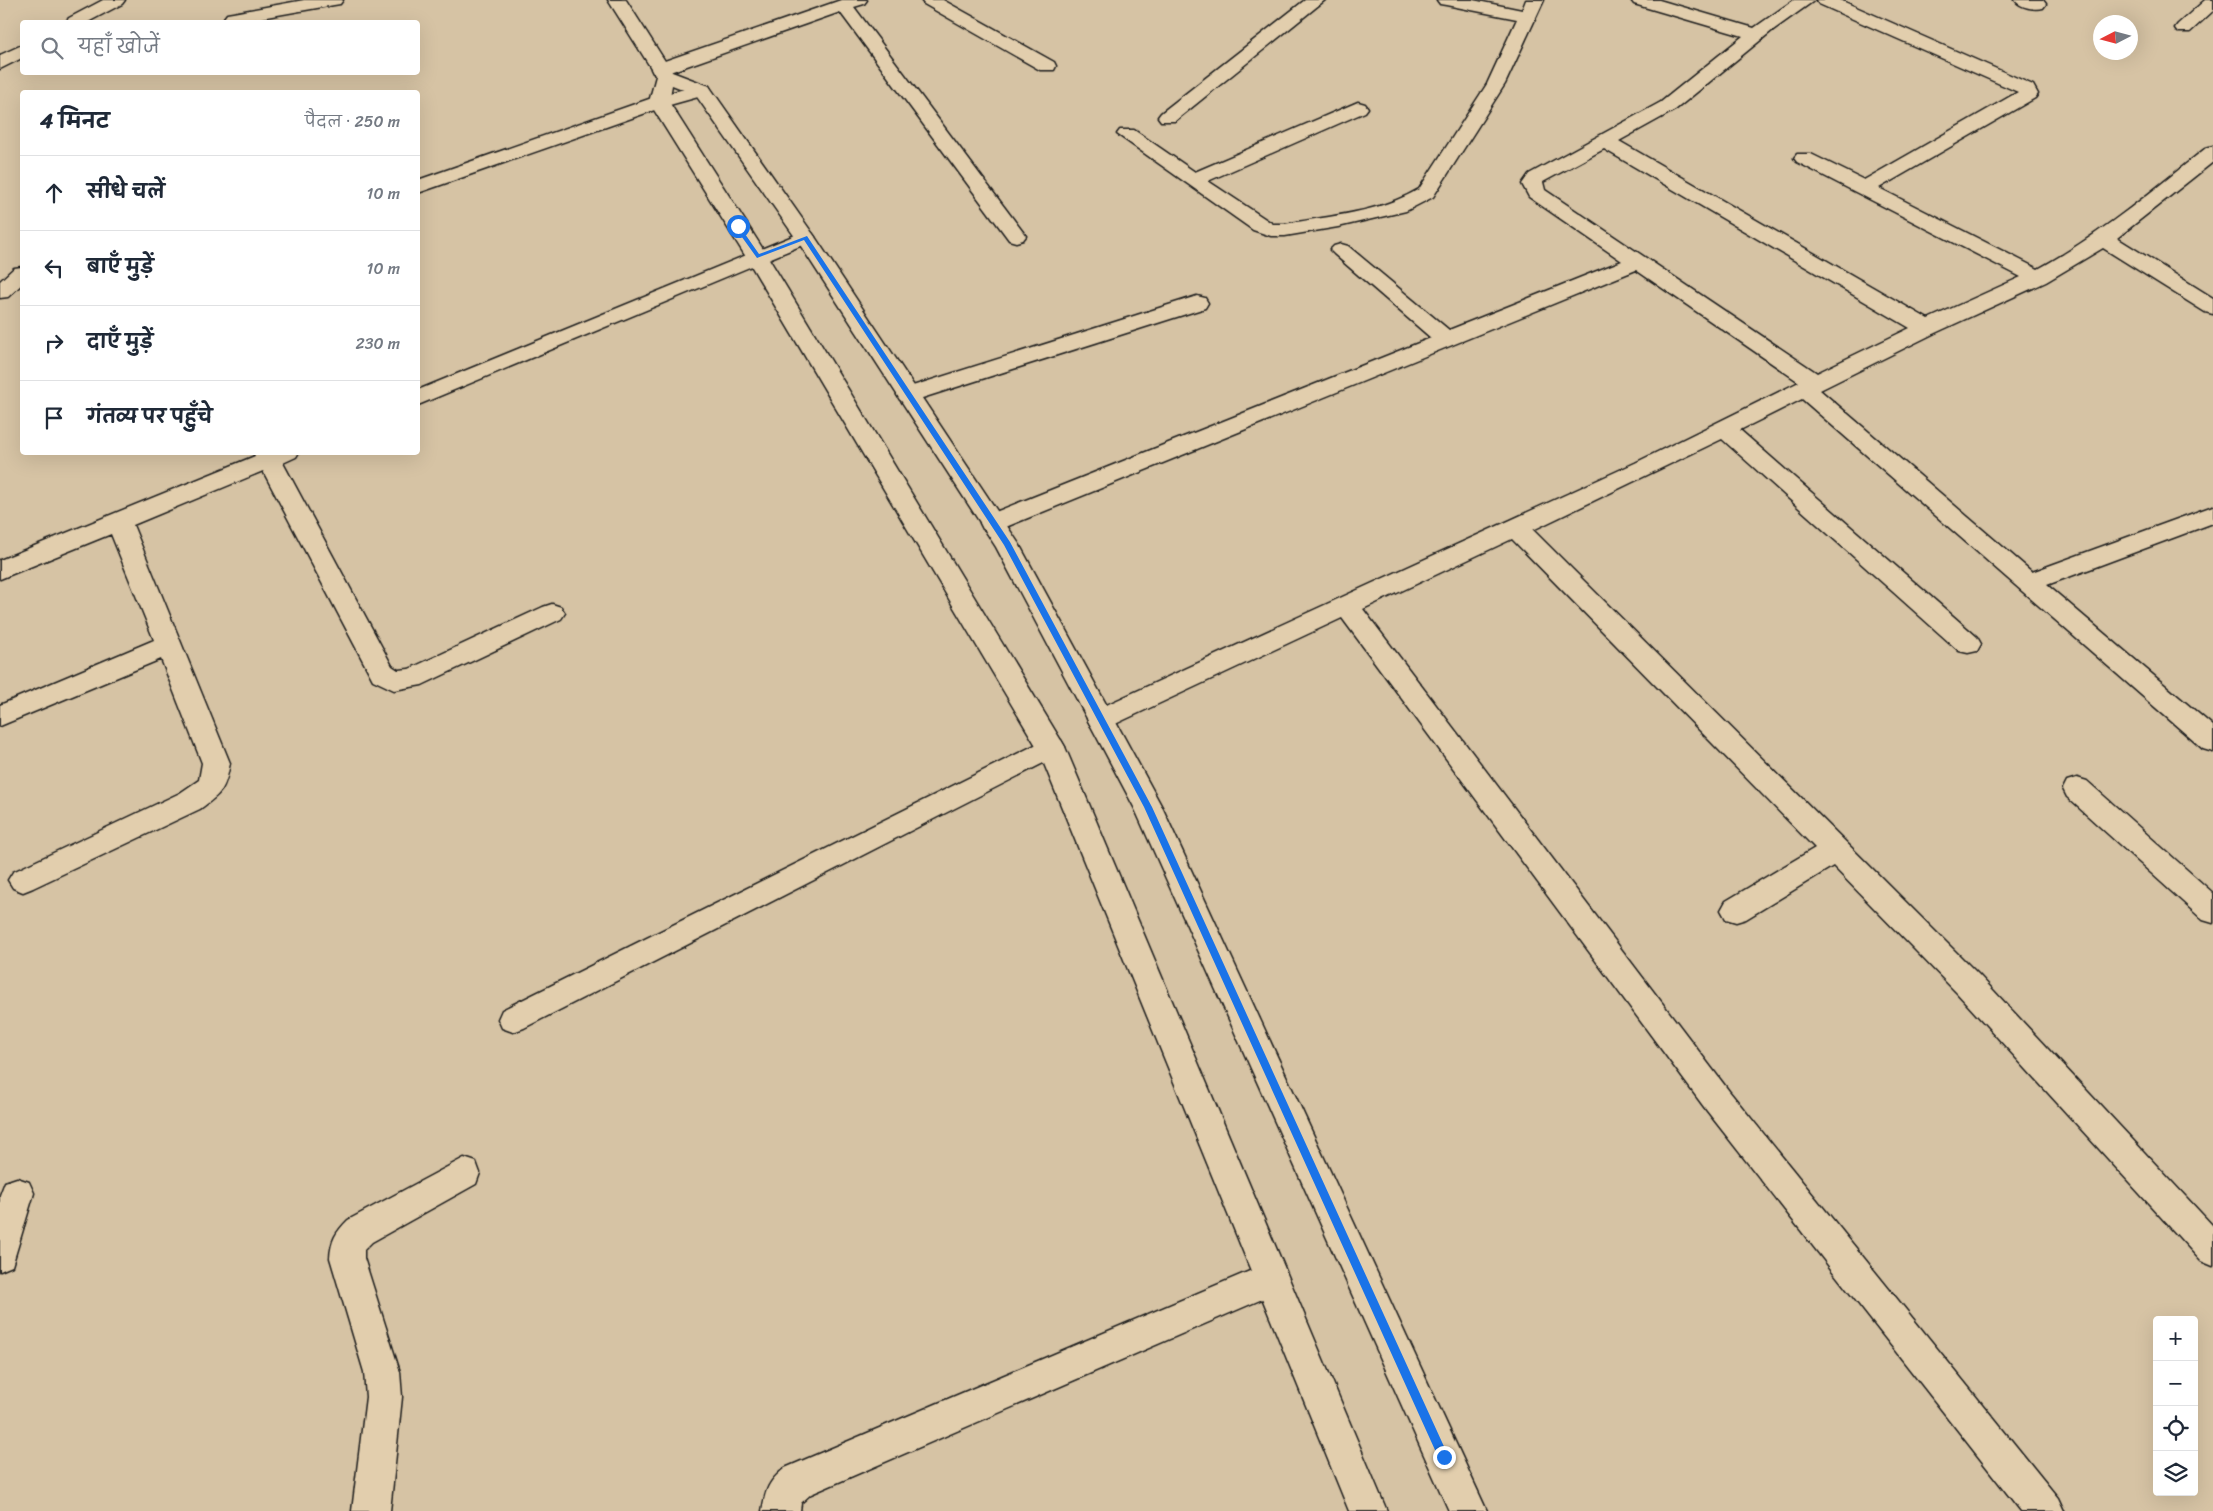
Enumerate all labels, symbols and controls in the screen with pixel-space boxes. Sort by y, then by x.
north arrow [2093,15,2138,60]
search box [20,20,420,75]
text: यहाँ खोजें [78,30,160,63]
icon: search [38,34,66,62]
text: 4 मिनट [40,102,110,140]
text: पैदल · 250 m [305,107,400,136]
text: सीधे चलें [87,175,165,208]
icon: ahead [40,179,68,207]
text: 10 m [367,179,400,208]
route start [727,215,750,238]
text: बाएँ मुड़ें [87,250,154,283]
icon: left [40,254,68,282]
text: 10 m [367,254,400,283]
text: दाएँ मुड़ें [87,325,153,358]
icon: right [40,329,68,357]
text: 230 m [355,329,400,358]
text: गंतव्य पर पहुँचे [87,400,212,433]
icon: arrive [40,404,68,432]
map controls [2153,1316,2198,1496]
button: + [2153,1316,2198,1361]
button: − [2153,1361,2198,1406]
button: locate [2153,1406,2198,1451]
route end [1433,1446,1456,1469]
button: layers [2153,1451,2198,1496]

